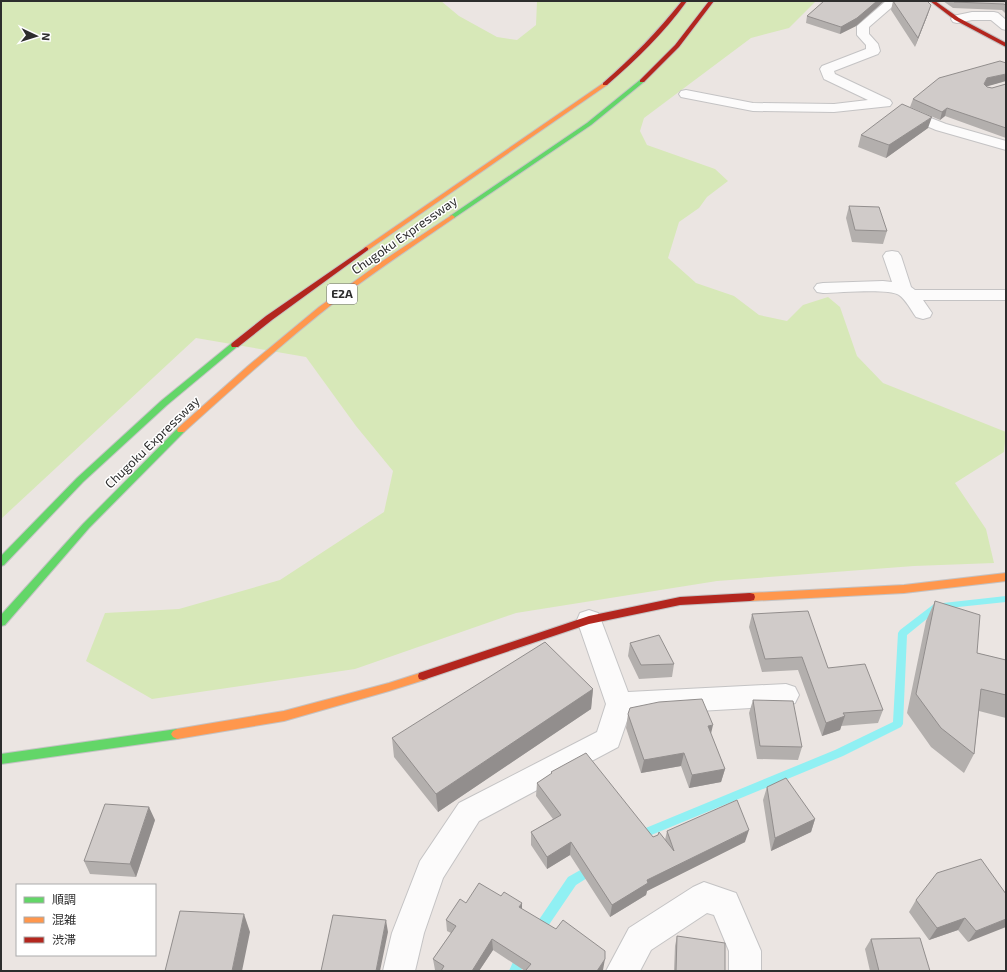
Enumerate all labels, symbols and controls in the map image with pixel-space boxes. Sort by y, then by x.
north arrow [16,16,56,56]
text: N [40,32,53,41]
street label: Chugoku Expressway [348,192,460,278]
road number: E2A [327,284,357,304]
street label: Chugoku Expressway [101,393,203,491]
legend [16,884,156,956]
text: 順調 [52,892,76,906]
text: 混雑 [52,912,76,926]
text: 渋滞 [52,932,76,946]

